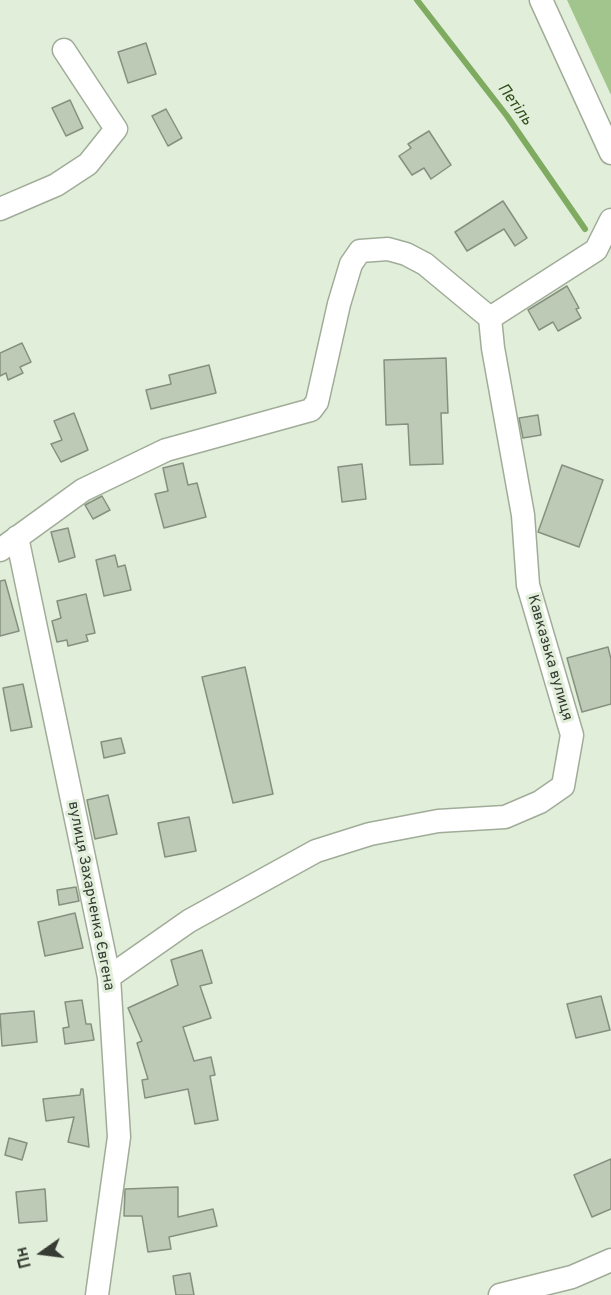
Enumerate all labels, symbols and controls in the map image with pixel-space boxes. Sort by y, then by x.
water label: Петіль [492,80,536,130]
street label: Кавказька вулиця [522,593,576,723]
street label: вулиця Захарченка Євгена [63,800,117,992]
north arrow [12,1223,72,1283]
text: Пн [12,1244,37,1270]

